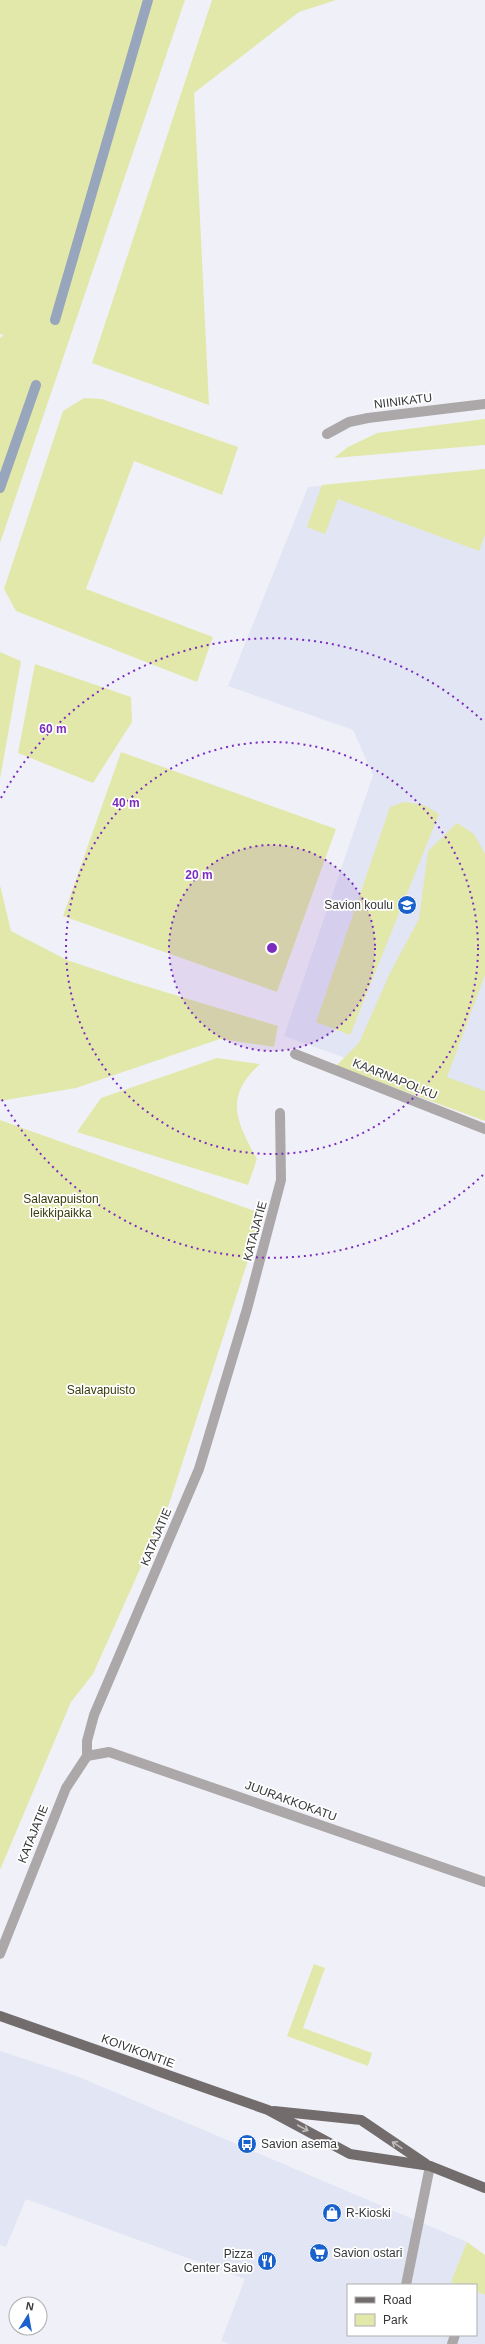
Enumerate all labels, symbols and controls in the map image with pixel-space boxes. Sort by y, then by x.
street label: NIINIKATU [373,390,433,412]
text: 60 m [39,722,67,736]
text: 40 m [112,796,140,810]
text: 20 m [185,868,213,882]
school or university icon: Savion koulu [396,894,418,916]
place label: Savion koulu [324,898,393,912]
centre of rings [265,941,279,955]
street label: KAARNAPOLKU [351,1056,439,1102]
park label: Salavapuiston leikkipaikka [23,1192,99,1220]
street label: KATAJATIE [240,1200,270,1262]
park label: Salavapuisto [67,1383,136,1397]
street label: KATAJATIE [138,1506,174,1568]
street label: JUURAKKOKATU [243,1778,339,1824]
street label: KATAJATIE [15,1803,51,1865]
street label: KOIVIKONTIE [100,2031,176,2071]
one-way arrow [297,2125,309,2133]
bus stop icon: Savion asema [236,2133,258,2155]
place label: Savion asema [261,2137,337,2151]
one-way arrow [392,2141,403,2149]
shop icon: R-Kioski [321,2202,343,2224]
place label: R-Kioski [346,2206,391,2220]
supermarket icon: Savion ostari [308,2242,330,2264]
place label: Savion ostari [333,2246,402,2260]
place label: Pizza Center Savio [184,2247,253,2275]
restaurant icon: Pizza Center Savio [256,2250,278,2272]
legend [347,2284,477,2336]
text: Road [383,2293,412,2307]
north arrow [8,2296,48,2336]
text: N [25,2300,35,2313]
text: Park [383,2313,409,2327]

